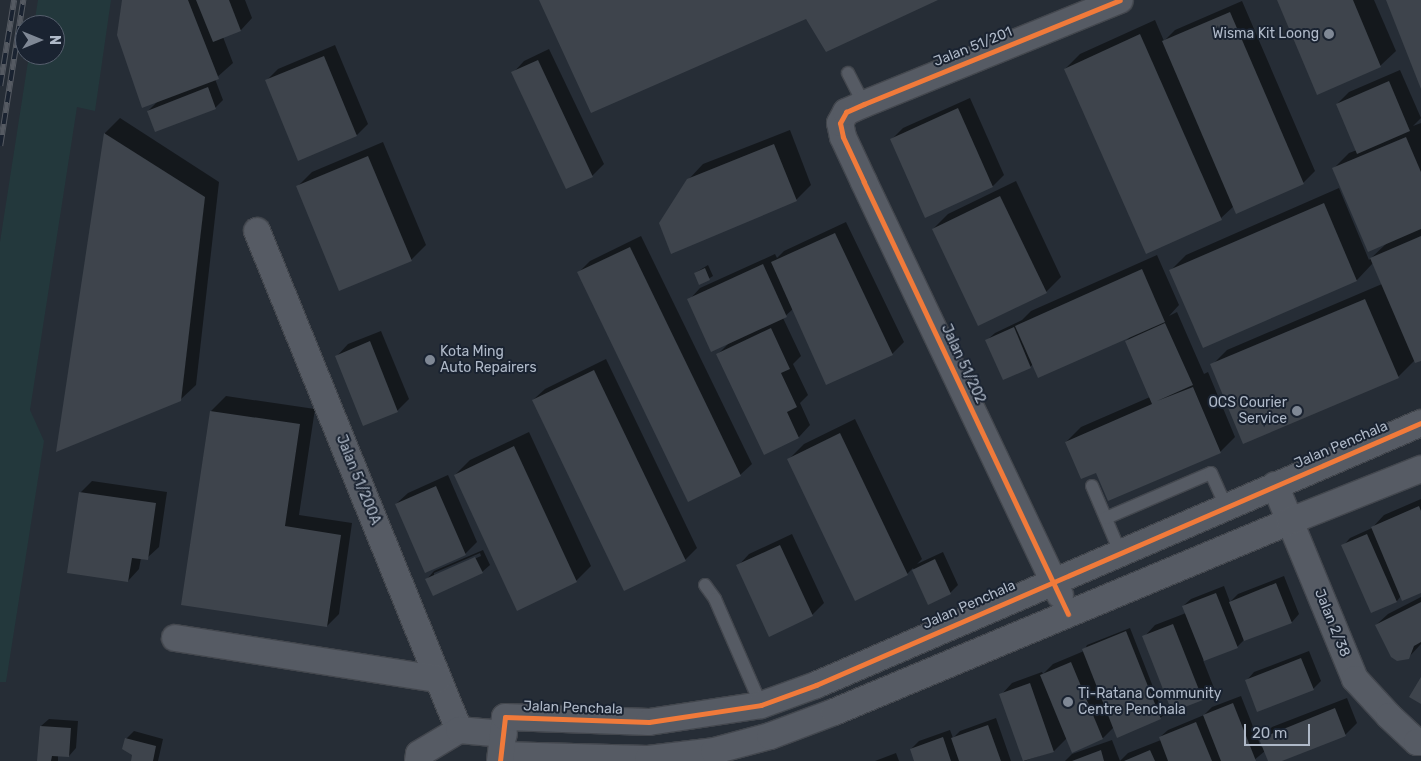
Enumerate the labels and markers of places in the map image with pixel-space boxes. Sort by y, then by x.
place label: Wisma Kit Loong [1212,26,1319,42]
marker: Wisma Kit Loong [1323,28,1335,40]
place label: Kota Ming Auto Repairers [440,344,537,377]
marker: Kota Ming Auto Repairers [424,354,436,366]
place label: OCS Courier Service [1208,395,1287,428]
marker: OCS Courier Service [1291,405,1303,417]
place label: Ti-Ratana Community Centre Penchala [1078,686,1222,719]
marker: Ti-Ratana Community Centre Penchala [1062,696,1074,708]

